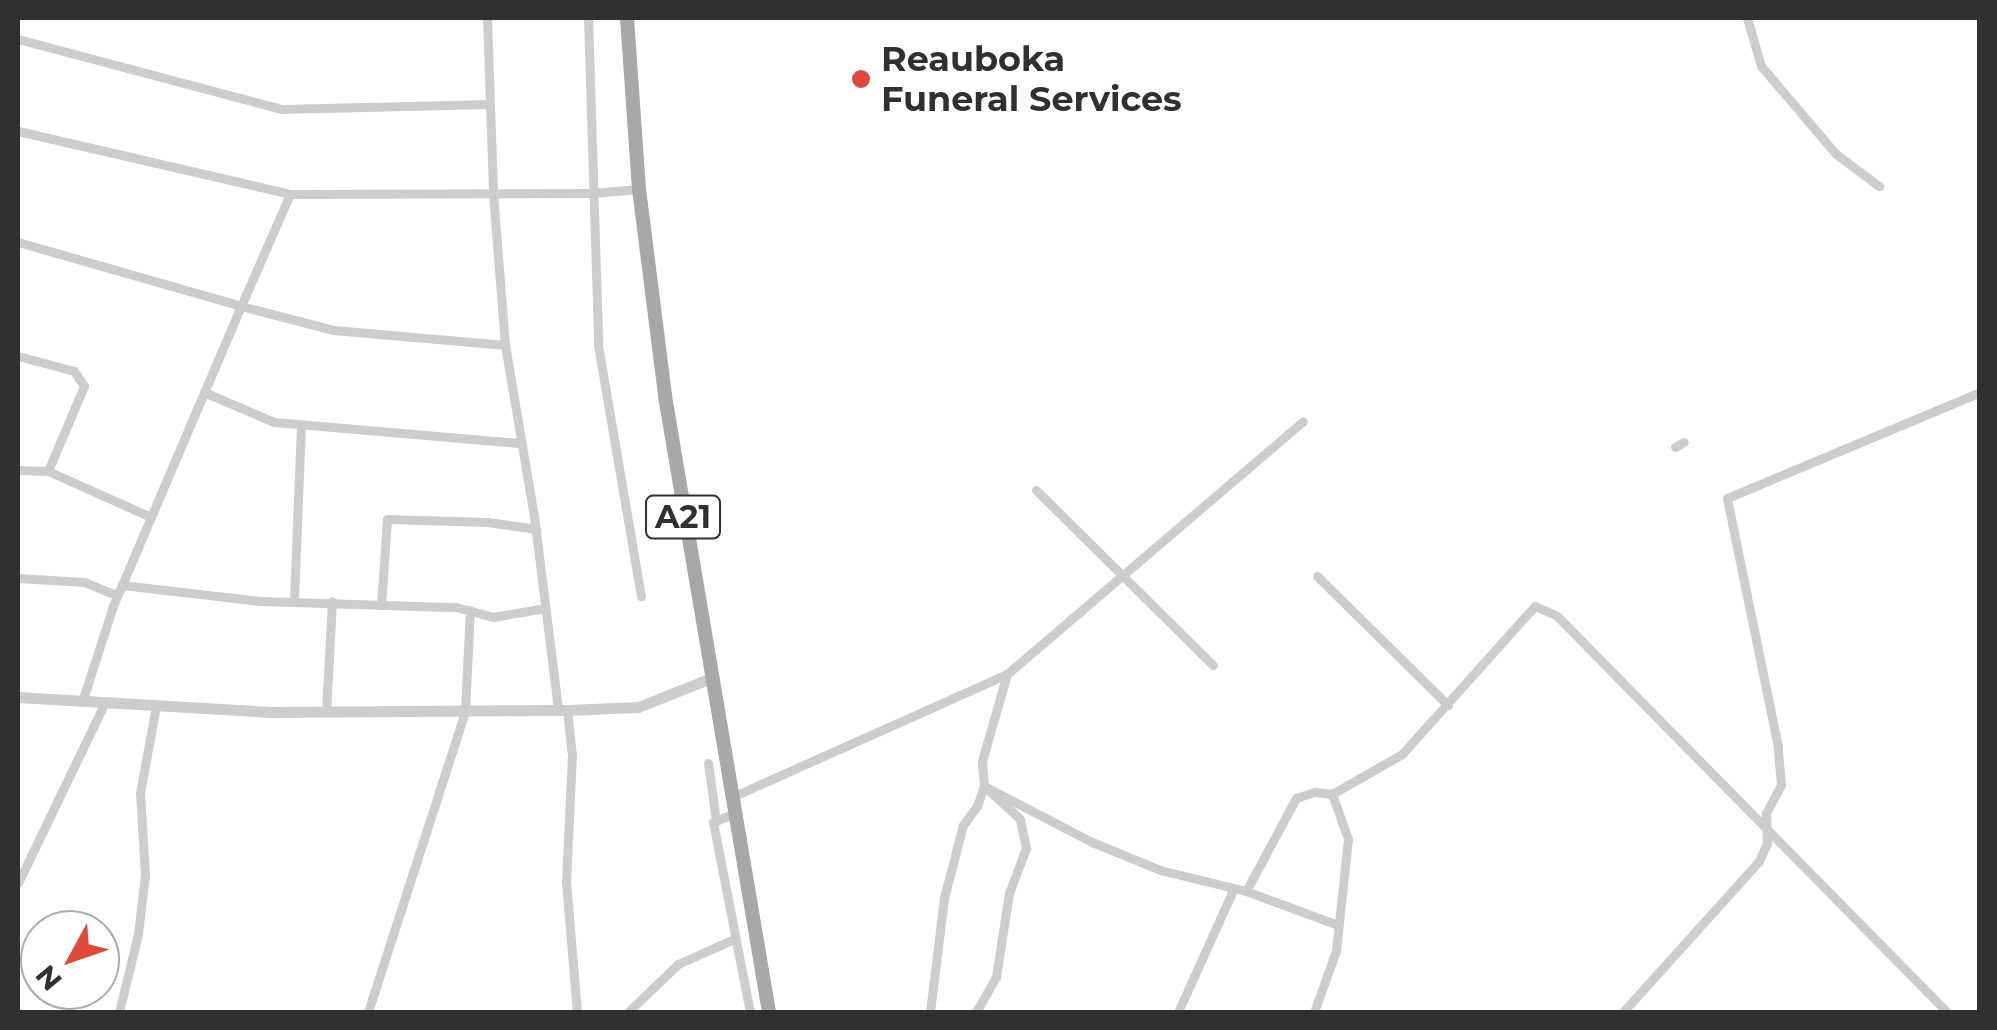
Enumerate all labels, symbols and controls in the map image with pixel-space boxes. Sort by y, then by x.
place label: Reauboka Funeral Services [881,38,1182,120]
marker: Reauboka Funeral Services [850,68,872,90]
road number: A21 [643,490,723,544]
north arrow [20,910,120,1010]
text: N [28,958,69,998]

